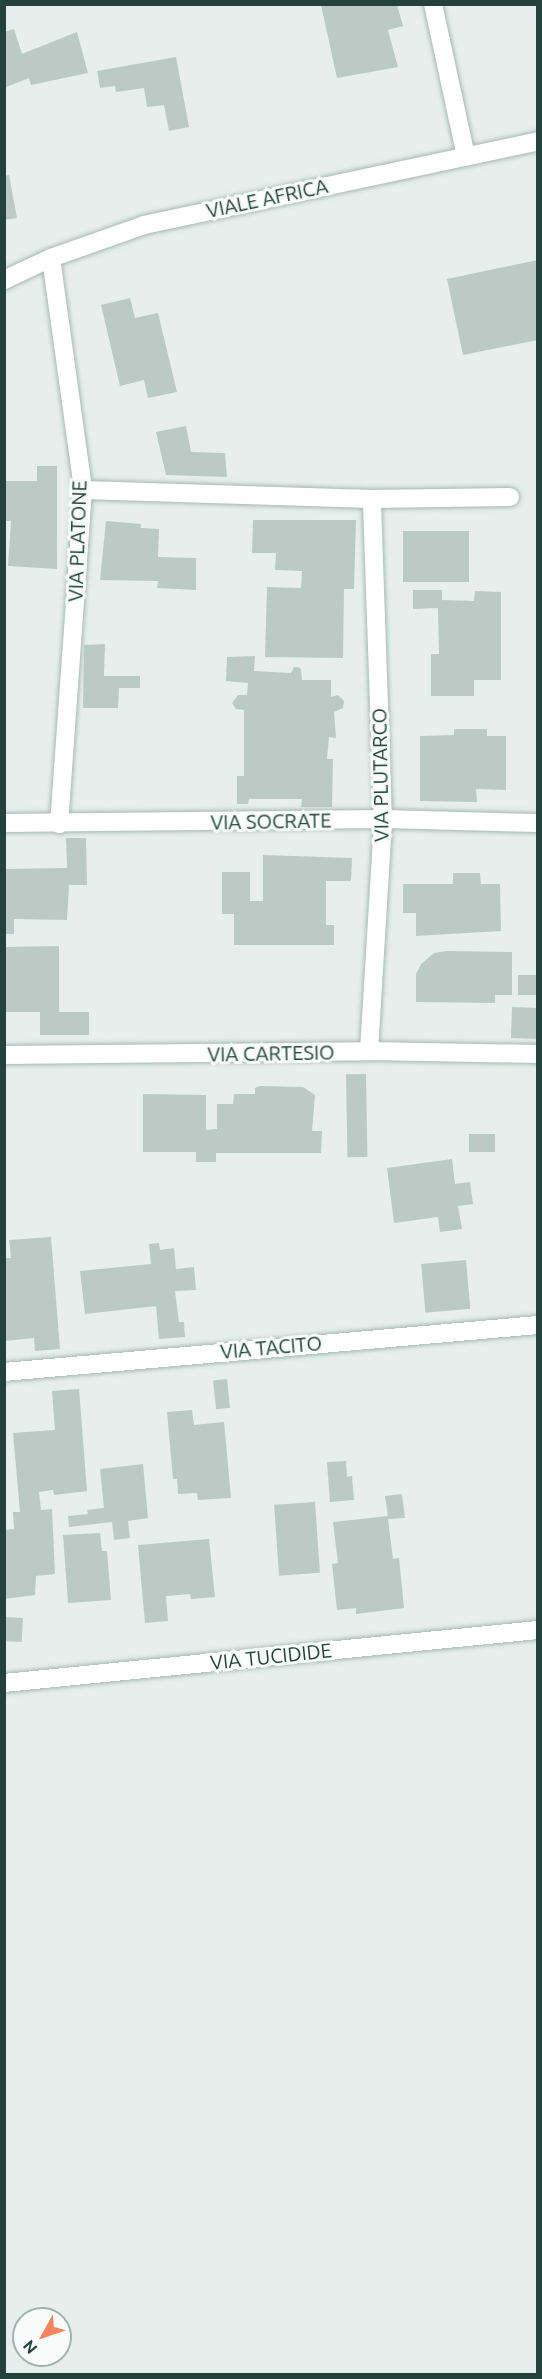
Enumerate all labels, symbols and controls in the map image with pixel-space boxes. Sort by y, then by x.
street label: VIALE AFRICA [204,173,330,223]
street label: VIA PLATONE [63,480,91,602]
street label: VIA PLUTARCO [367,708,393,842]
street label: VIA SOCRATE [210,808,332,834]
street label: VIA CARTESIO [207,1040,335,1066]
street label: VIA TACITO [219,1331,323,1363]
street label: VIA TUCIDIDE [209,1638,333,1674]
north arrow [12,2307,72,2367]
text: N [19,2337,40,2358]

